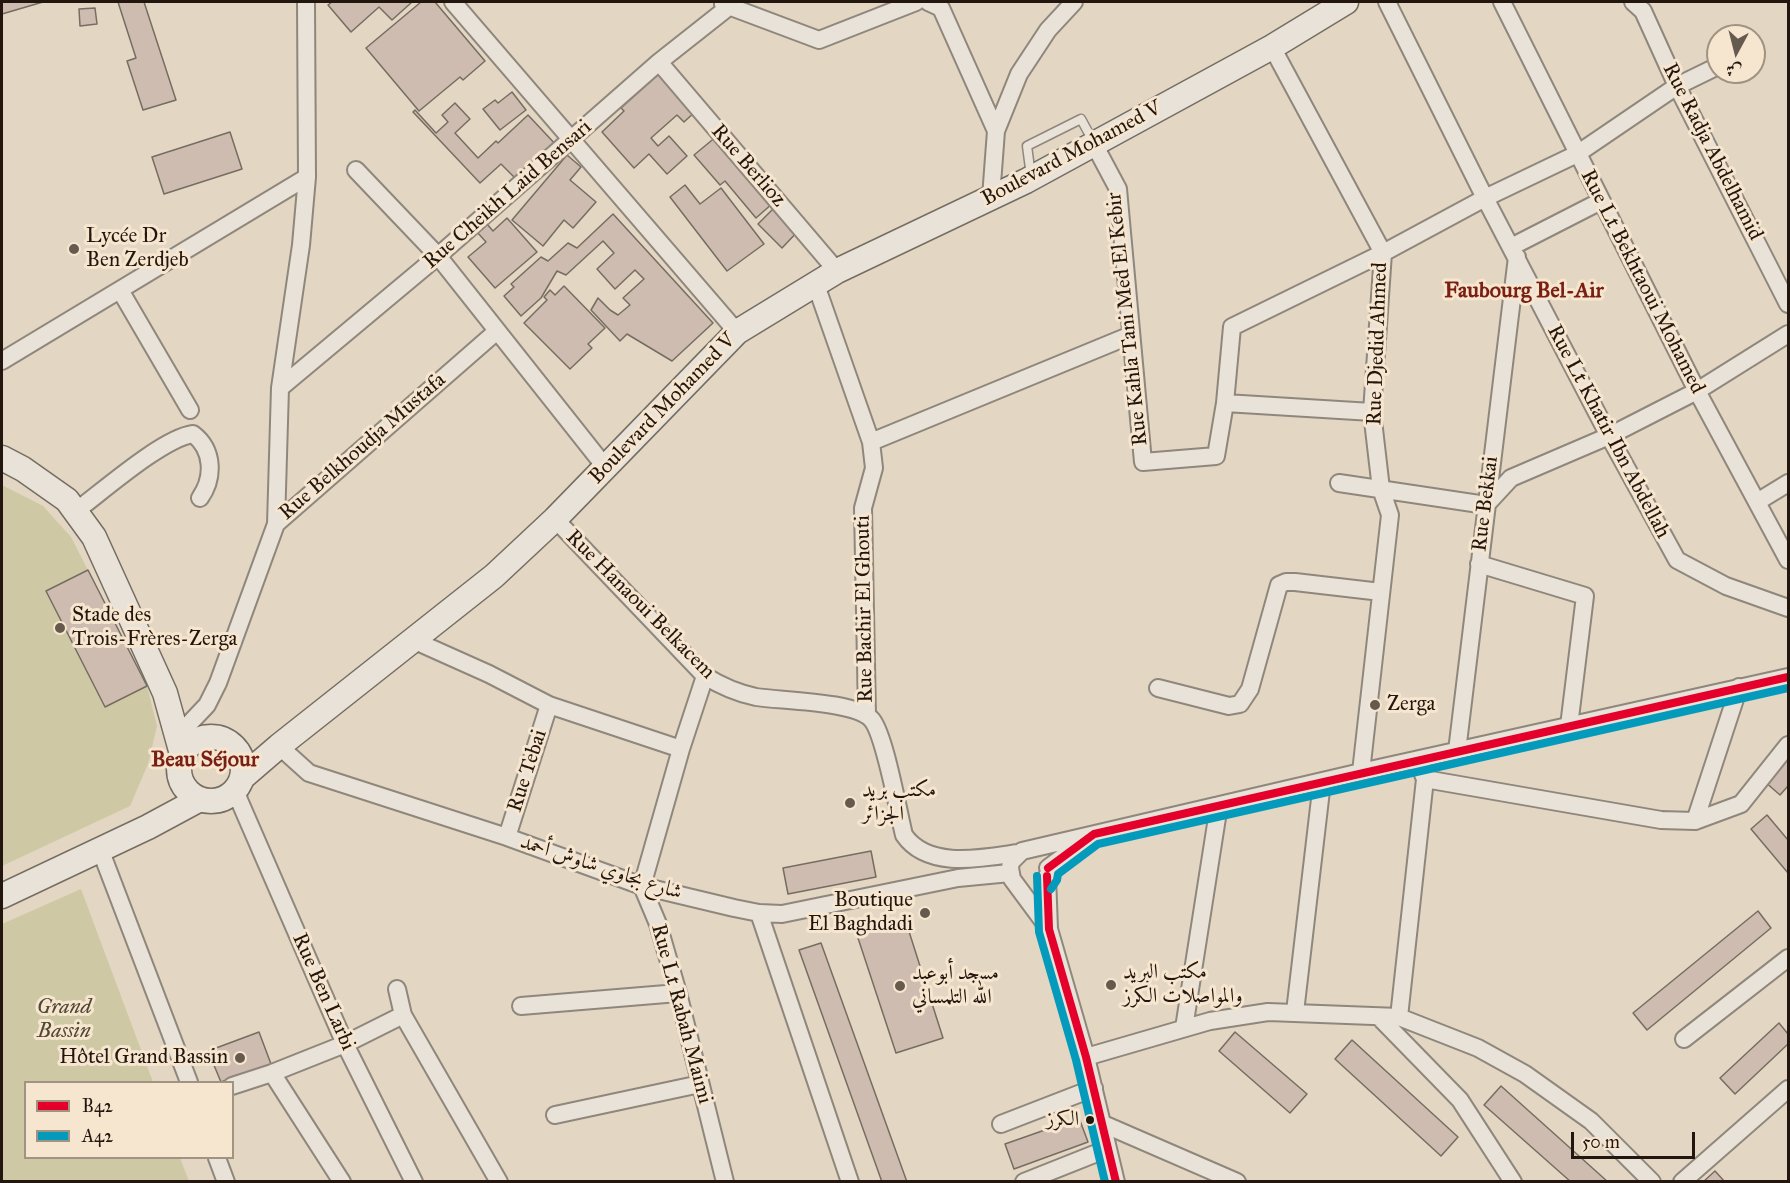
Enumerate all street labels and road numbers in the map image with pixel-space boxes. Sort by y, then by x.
street label: Rue Radja Abdelhamid [1656,59,1768,245]
street label: Boulevard Mohamed V [978,96,1166,212]
street label: Rue Cheikh Laid Bensari [419,115,597,275]
street label: Rue Berlioz [705,120,791,212]
street label: Rue Lt Bekhtaoui Mohamed [1574,166,1710,398]
street label: Rue Kahla Tani Med El Kebir [1102,191,1154,447]
street label: Rue Djedid Ahmed [1363,262,1393,426]
street label: Rue Lt Khatir Ibn Abdellah [1541,321,1675,543]
street label: Boulevard Mohamed V [584,328,742,490]
street label: Rue Belkhoudja Mustafa [275,368,451,526]
street label: Rue Bekkai [1468,455,1504,553]
street label: Rue Bachir El Ghouti [851,515,879,703]
street label: Rue Hanaoui Belkacem [560,525,720,685]
street label: Rue Tebai [503,727,553,815]
street label: شارع بجاوي شاوش أحمد [517,830,685,906]
street label: Rue Lt Rabah Maimi [645,921,717,1107]
street label: Rue Ben Larbi [286,929,360,1055]

